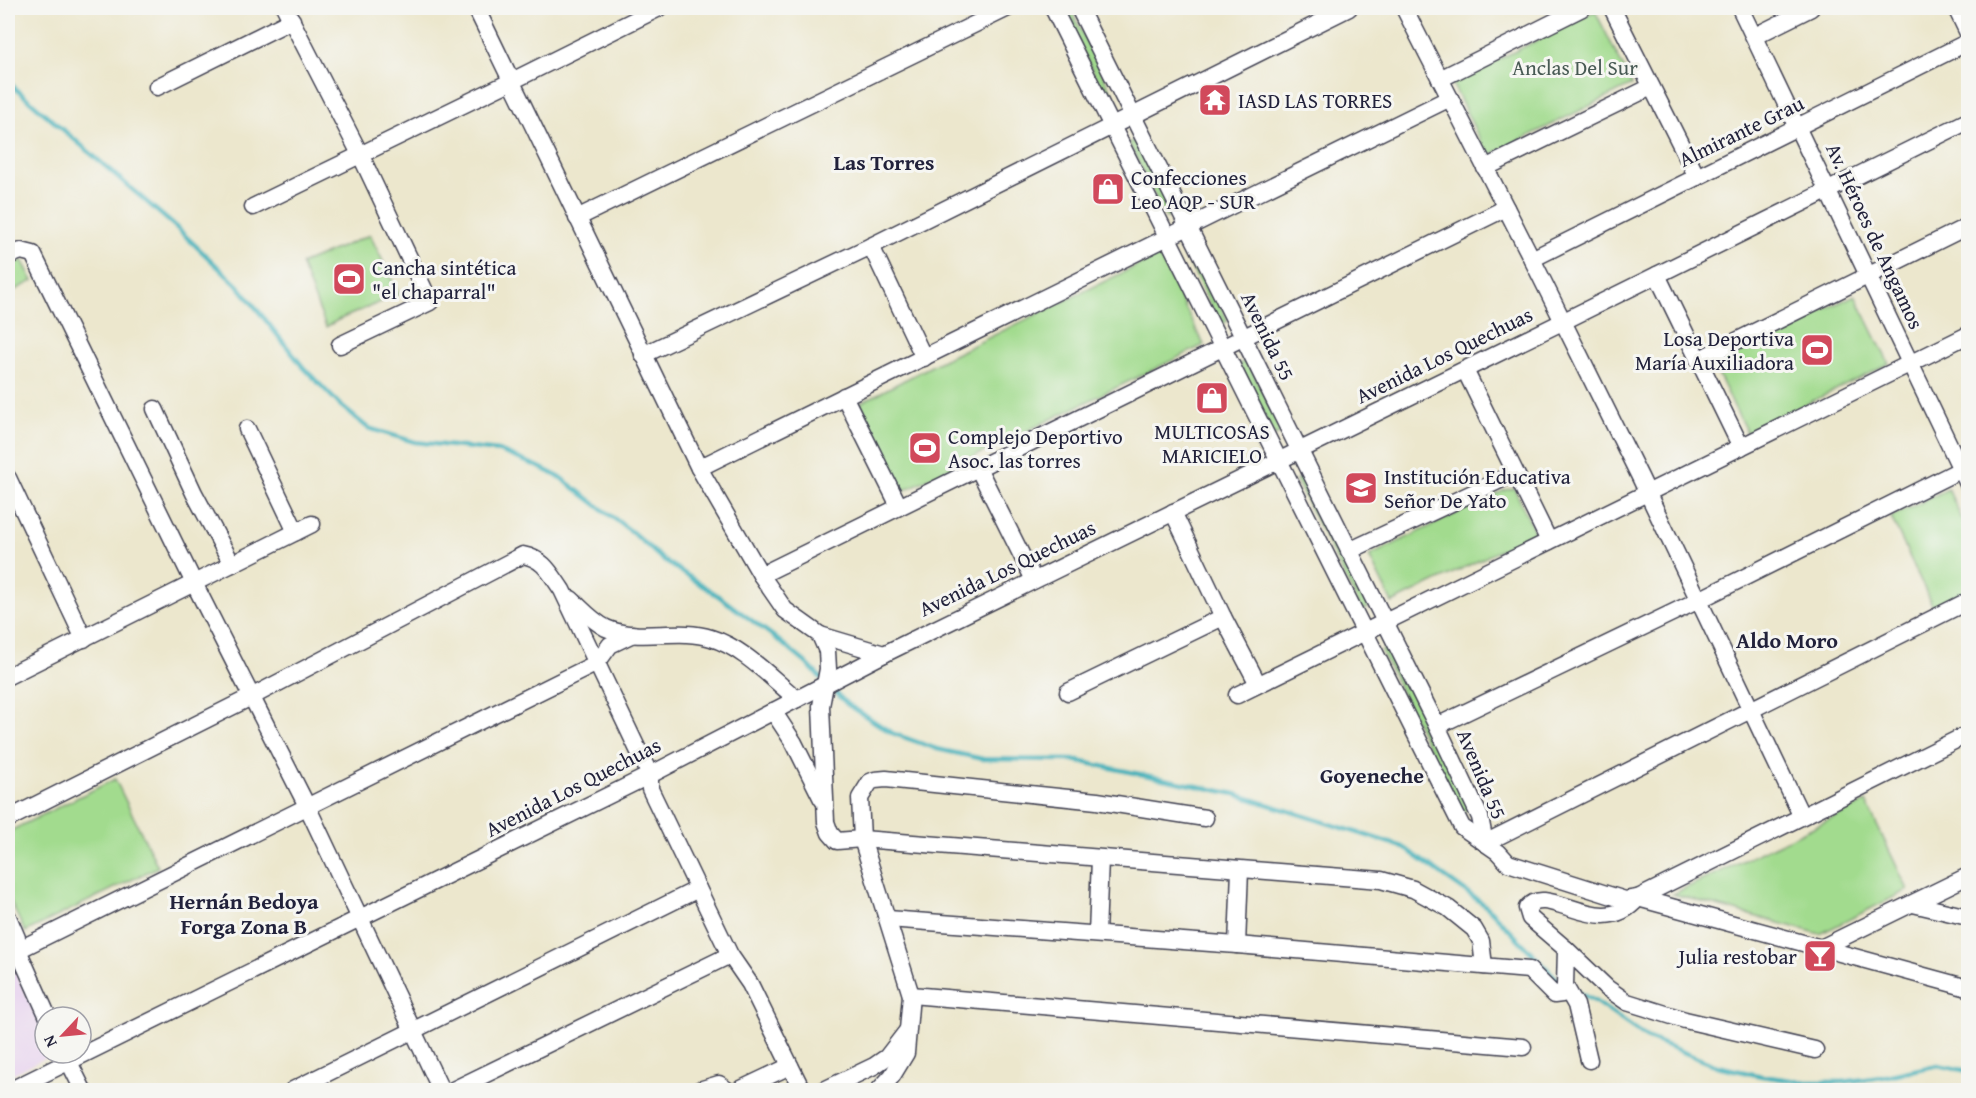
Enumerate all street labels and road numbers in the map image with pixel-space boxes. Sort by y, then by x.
street label: Almirante Grau [1673,87,1809,175]
street label: Av. Héroes de Angamos [1818,138,1932,334]
street label: Avenida 55 [1233,286,1303,386]
street label: Avenida Los Quechuas [1350,299,1538,411]
street label: Avenida Los Quechuas [913,512,1101,624]
street label: Avenida 55 [1449,724,1515,824]
street label: Avenida Los Quechuas [480,729,666,845]

